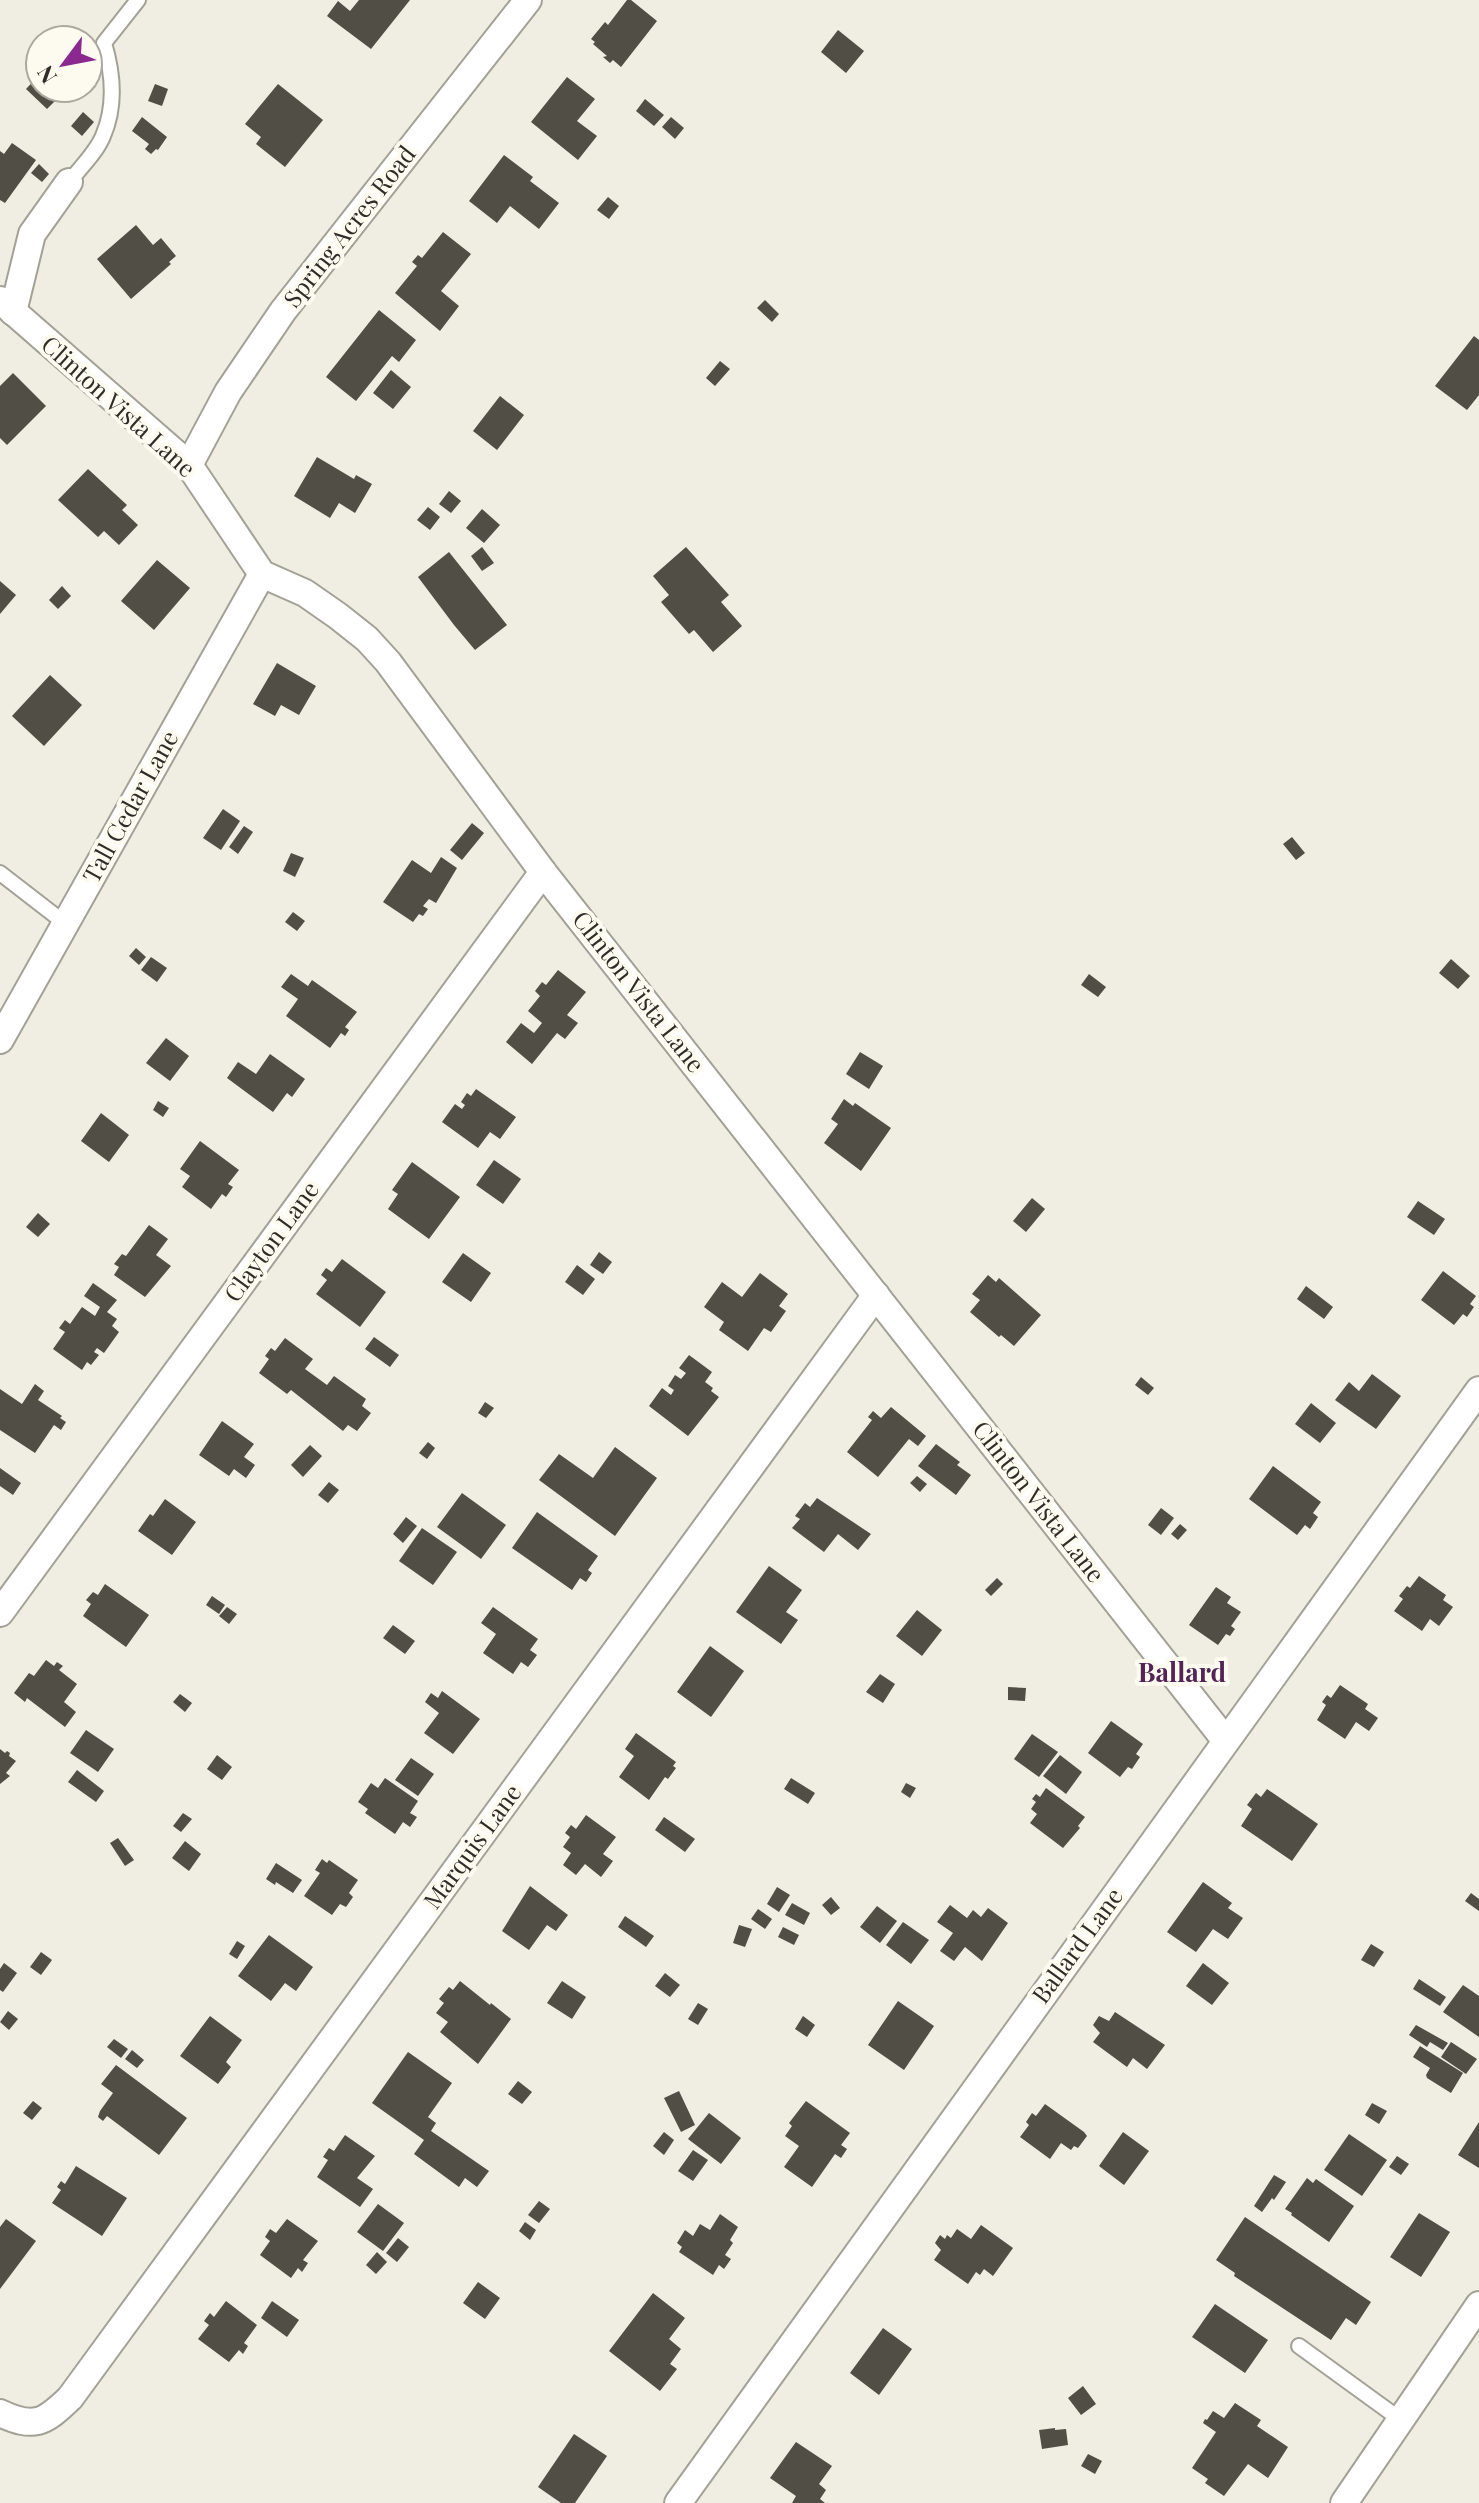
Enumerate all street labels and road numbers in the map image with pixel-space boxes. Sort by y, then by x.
street label: Spring Acres Road [275,138,422,313]
street label: Clinton Vista Lane [36,328,203,483]
street label: Tall Cedar Lane [74,724,184,888]
street label: Clinton Vista Lane [566,903,713,1078]
street label: Clayton Lane [216,1174,325,1308]
street label: Clinton Vista Lane [966,1413,1113,1588]
street label: Marquis Lane [415,1777,527,1915]
street label: Ballard Lane [1024,1881,1129,2009]

